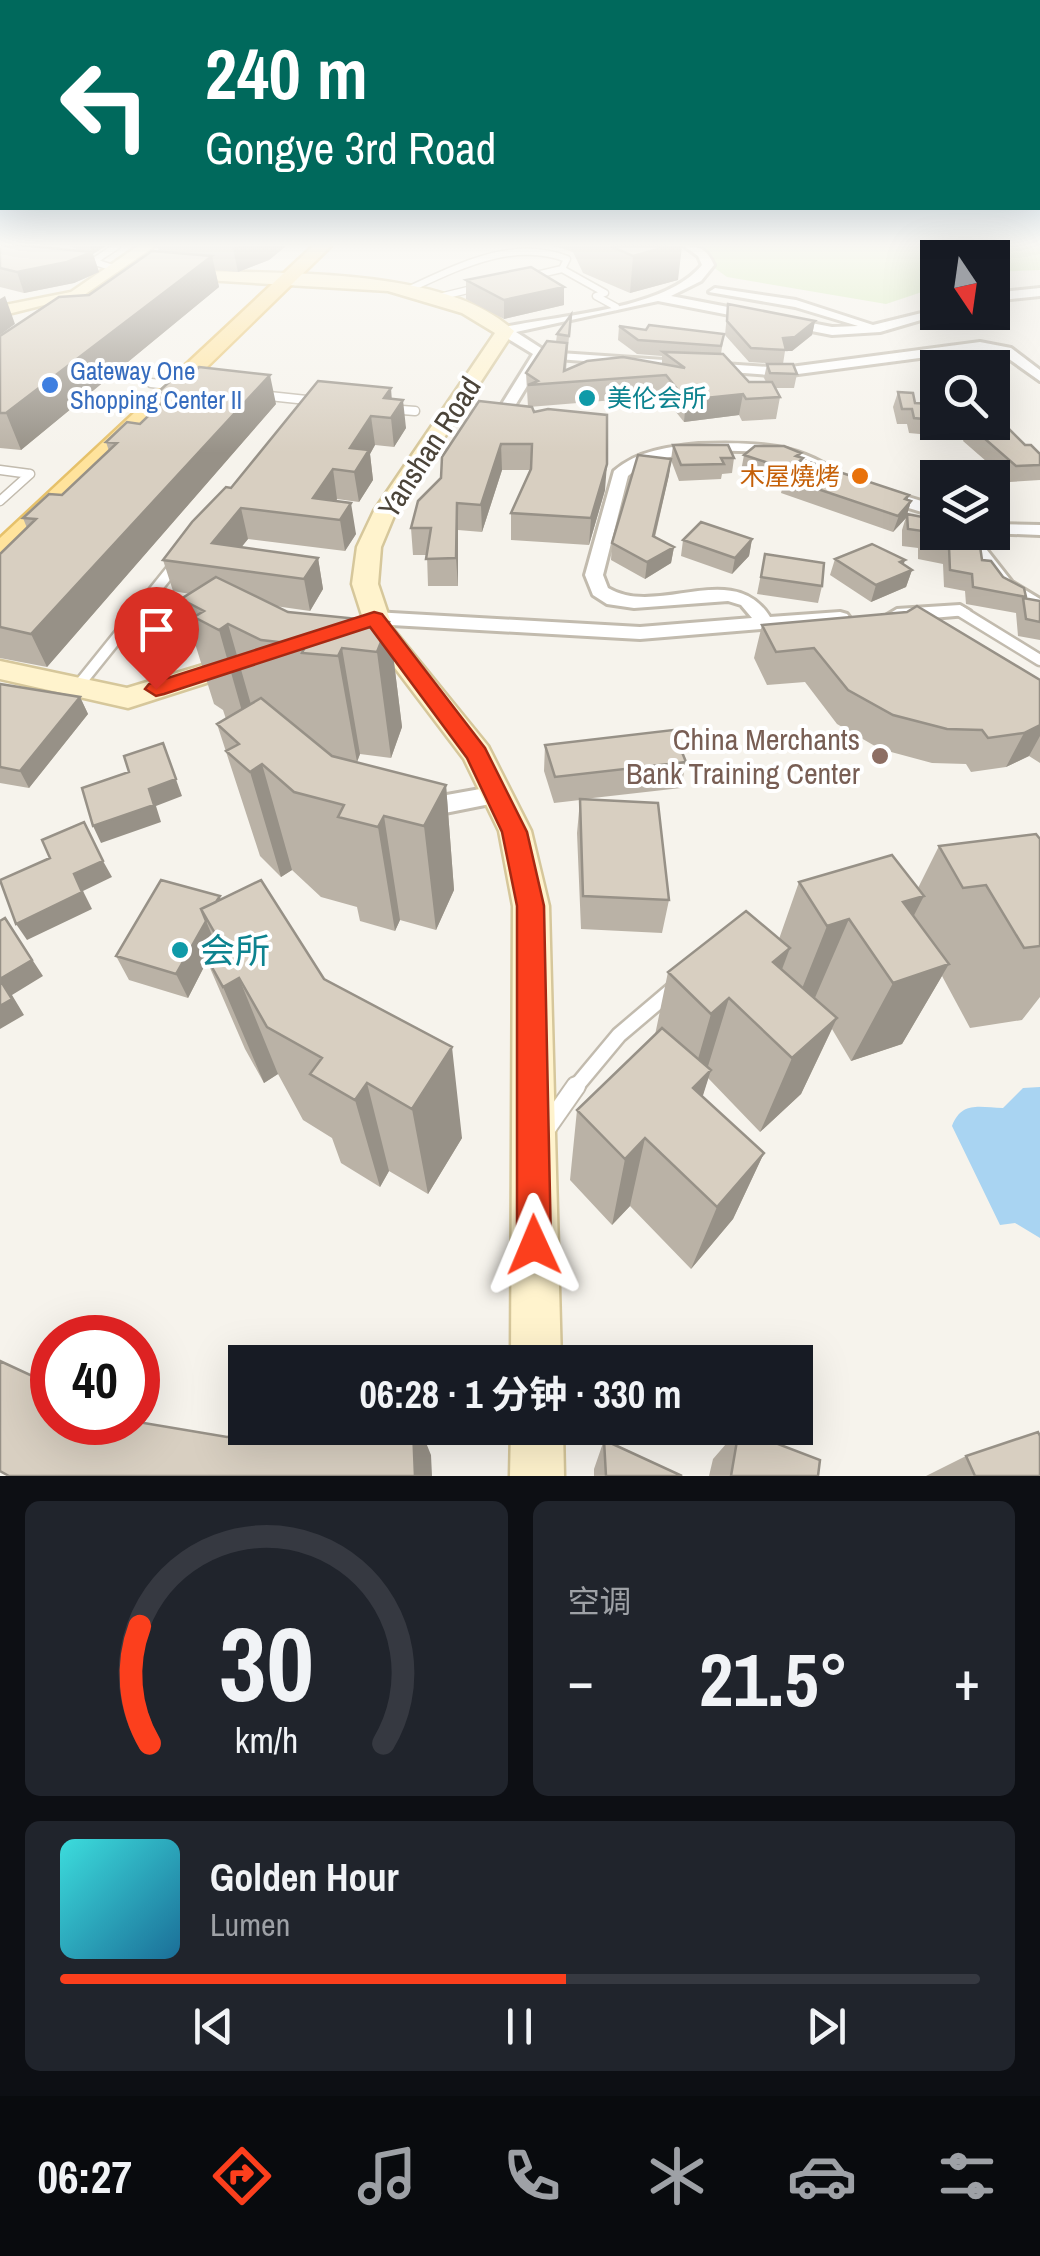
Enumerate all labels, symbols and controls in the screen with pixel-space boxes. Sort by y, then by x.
text: 240 m [205,27,368,121]
icon: left [40,40,170,170]
text: Gongye 3rd Road [205,117,496,178]
north arrow [920,240,1010,330]
map controls [920,240,1010,550]
button: search [920,350,1010,440]
place label: Gateway One Shopping Center II [70,354,242,417]
street label: Yanshan Road [368,369,490,525]
marker: Gateway One Shopping Center II [39,374,61,396]
place label: 美伦会所 [607,381,707,415]
marker: 美伦会所 [576,387,598,409]
place label: 木屋燒烤 [740,459,840,493]
button: layers [920,460,1010,550]
marker: 木屋燒烤 [849,465,871,487]
pin [114,587,199,690]
icon: arrive [129,602,184,657]
place label: China Merchants Bank Training Center [626,719,861,793]
marker: China Merchants Bank Training Center [869,745,891,767]
place label: 会所 [200,927,270,974]
marker: 会所 [169,939,191,961]
position arrow [482,1193,586,1297]
speed limit sign: 40 [30,1315,160,1445]
text: 06:28 · 1 分钟 · 330 m [359,1369,682,1420]
text: 空调 [568,1580,632,1623]
text: 30 [219,1593,314,1733]
text: 21.5° [699,1628,849,1729]
text: − [568,1643,594,1717]
text: + [954,1643,980,1717]
text: km/h [234,1716,298,1764]
text: Golden Hour [210,1852,399,1903]
text: Lumen [210,1903,290,1946]
icon: previous [186,1999,241,2054]
icon: pause [492,1999,547,2054]
icon: next [799,1999,854,2054]
icon: directions [207,2141,277,2211]
icon: music [352,2141,422,2211]
icon: phone [497,2141,567,2211]
icon: climate [642,2141,712,2211]
icon: car [787,2141,857,2211]
icon: filters [932,2141,1002,2211]
text: 06:27 [38,2146,132,2207]

